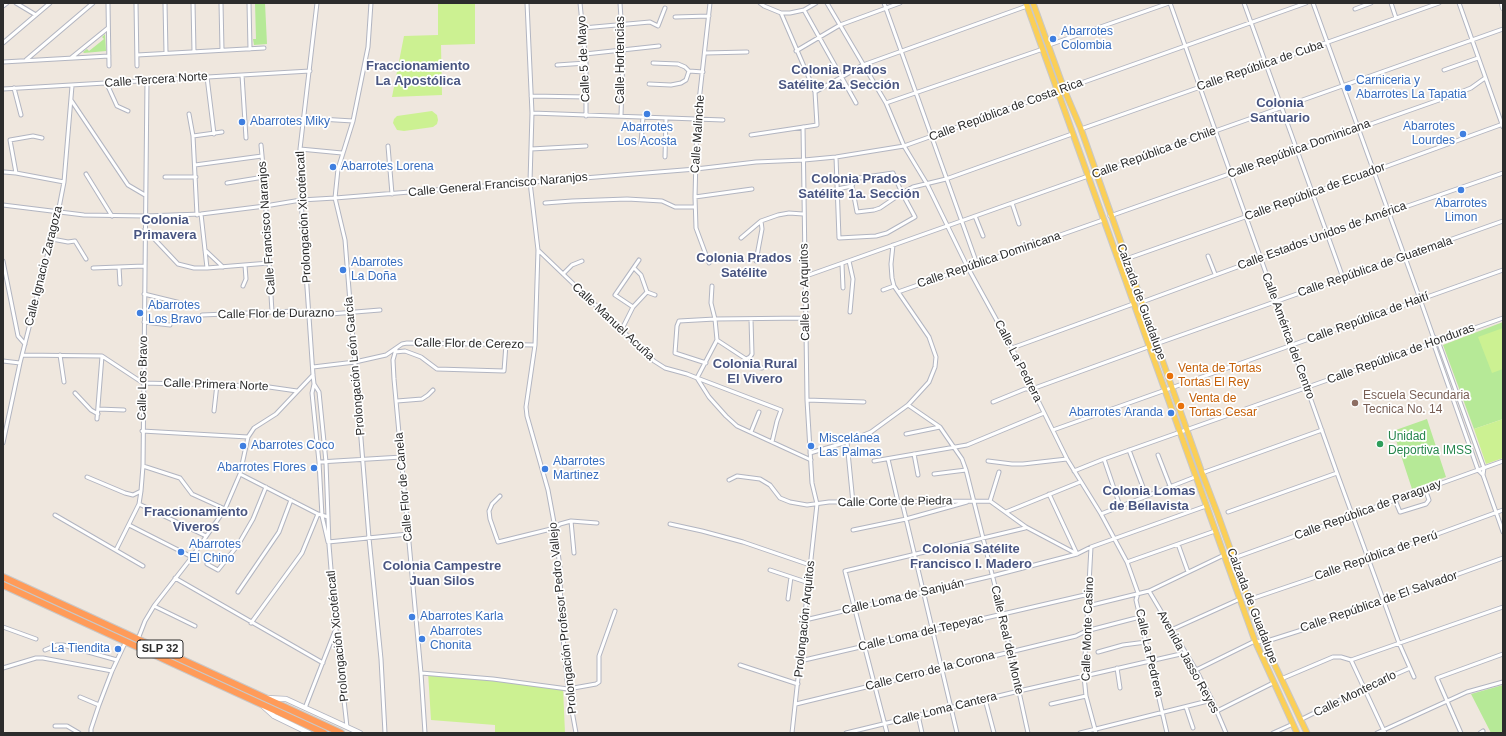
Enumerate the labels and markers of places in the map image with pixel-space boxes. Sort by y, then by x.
place label: Abarrotes Colombia [1061,25,1113,53]
marker: Abarrotes Colombia [1048,34,1058,44]
place label: Carniceria y Abarrotes La Tapatia [1356,74,1467,102]
marker: Carniceria y Abarrotes La Tapatia [1343,83,1353,93]
marker: Abarrotes Los Acosta [642,109,652,119]
place label: Abarrotes Miky [250,115,330,129]
marker: Abarrotes Miky [237,117,247,127]
place label: Abarrotes Lourdes [1403,120,1455,148]
place label: Abarrotes Los Acosta [617,121,677,149]
marker: Abarrotes Lourdes [1458,129,1468,139]
place label: Abarrotes Lorena [341,160,434,174]
marker: Abarrotes Lorena [328,162,338,172]
marker: Abarrotes Limon [1456,185,1466,195]
place label: Abarrotes Limon [1435,197,1487,225]
place label: Abarrotes La Doña [351,256,403,284]
marker: Abarrotes La Doña [338,265,348,275]
place label: Abarrotes Los Bravo [148,299,202,327]
marker: Abarrotes Los Bravo [135,308,145,318]
place label: Venta de Tortas Tortas El Rey [1178,362,1261,390]
marker: Venta de Tortas Tortas El Rey [1165,371,1175,381]
place label: Escuela Secundaria Tecnica No. 14 [1363,389,1470,417]
place label: Venta de Tortas Cesar [1189,392,1257,420]
marker: Escuela Secundaria Tecnica No. 14 [1350,398,1360,408]
marker: Venta de Tortas Cesar [1176,401,1186,411]
place label: Abarrotes Aranda [1069,406,1163,420]
marker: Abarrotes Aranda [1166,408,1176,418]
place label: Unidad Deportiva IMSS [1388,430,1472,458]
place label: Miscelánea Las Palmas [819,432,882,460]
place label: Abarrotes Coco [251,439,334,453]
marker: Unidad Deportiva IMSS [1375,439,1385,449]
marker: Abarrotes Coco [238,441,248,451]
marker: Miscelánea Las Palmas [806,441,816,451]
place label: Abarrotes Martinez [553,455,605,483]
place label: Abarrotes Flores [217,461,306,475]
marker: Abarrotes Flores [309,463,319,473]
marker: Abarrotes Martinez [540,464,550,474]
place label: Abarrotes El Chino [189,538,241,566]
marker: Abarrotes El Chino [176,547,186,557]
place label: Abarrotes Karla [420,610,503,624]
marker: Abarrotes Karla [407,612,417,622]
place label: Abarrotes Chonita [430,625,482,653]
marker: Abarrotes Chonita [417,634,427,644]
place label: La Tiendita [51,642,110,656]
marker: La Tiendita [113,644,123,654]

